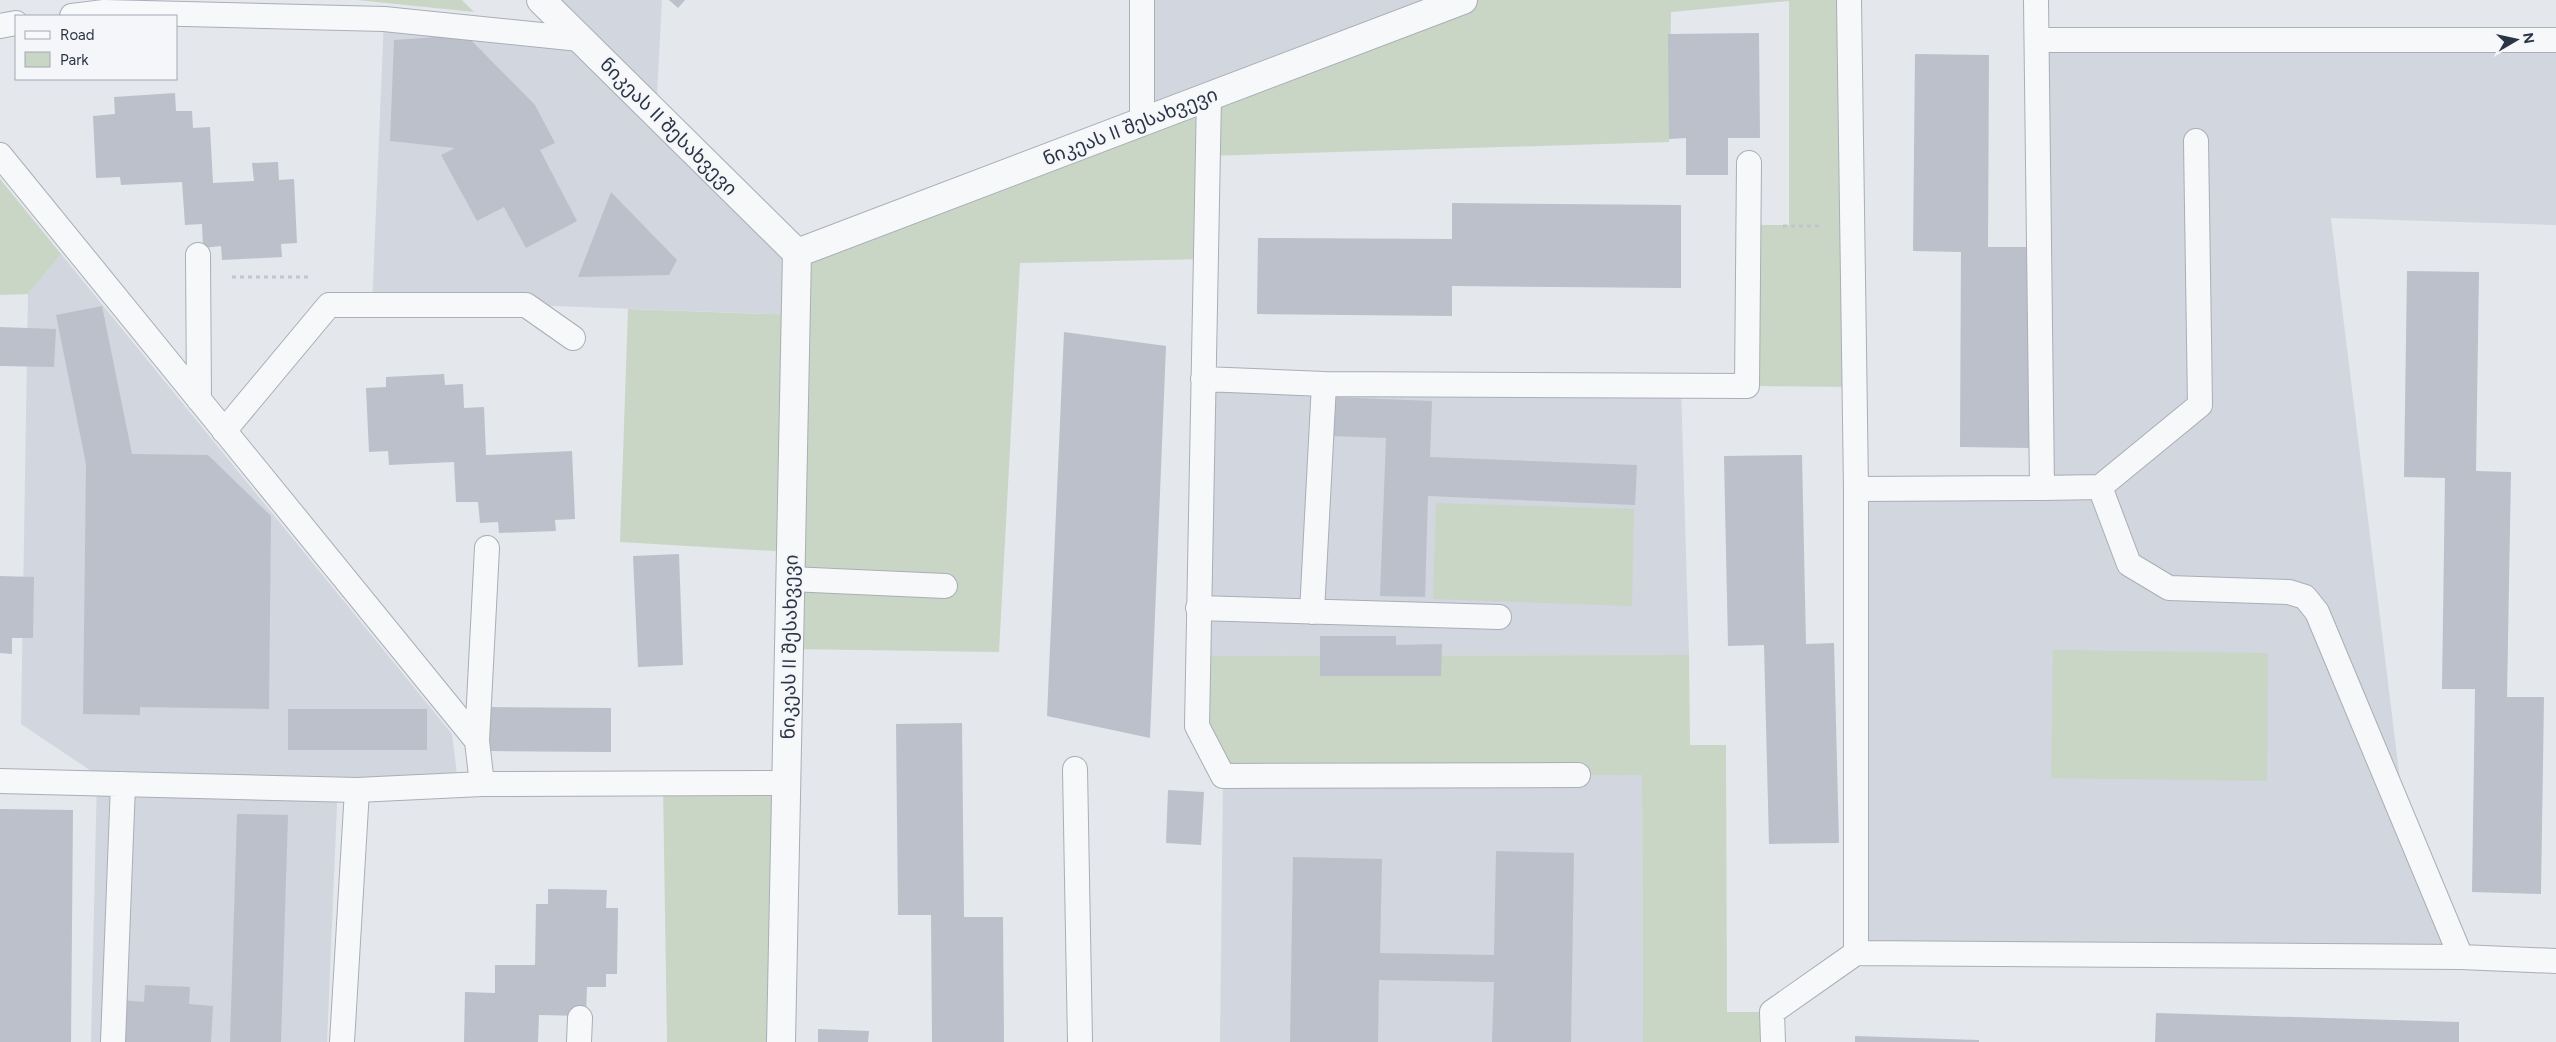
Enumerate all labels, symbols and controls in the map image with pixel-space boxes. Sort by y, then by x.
legend [15,15,178,80]
north arrow [2491,15,2541,65]
text: Road [60,26,95,44]
text: N [2519,31,2538,45]
text: Park [60,51,89,69]
street label: ნიკეას II შესახვევი [595,53,742,200]
street label: ნიკეას II შესახვევი [1040,83,1221,170]
street label: ნიკეას II შესახვევი [776,554,803,740]

